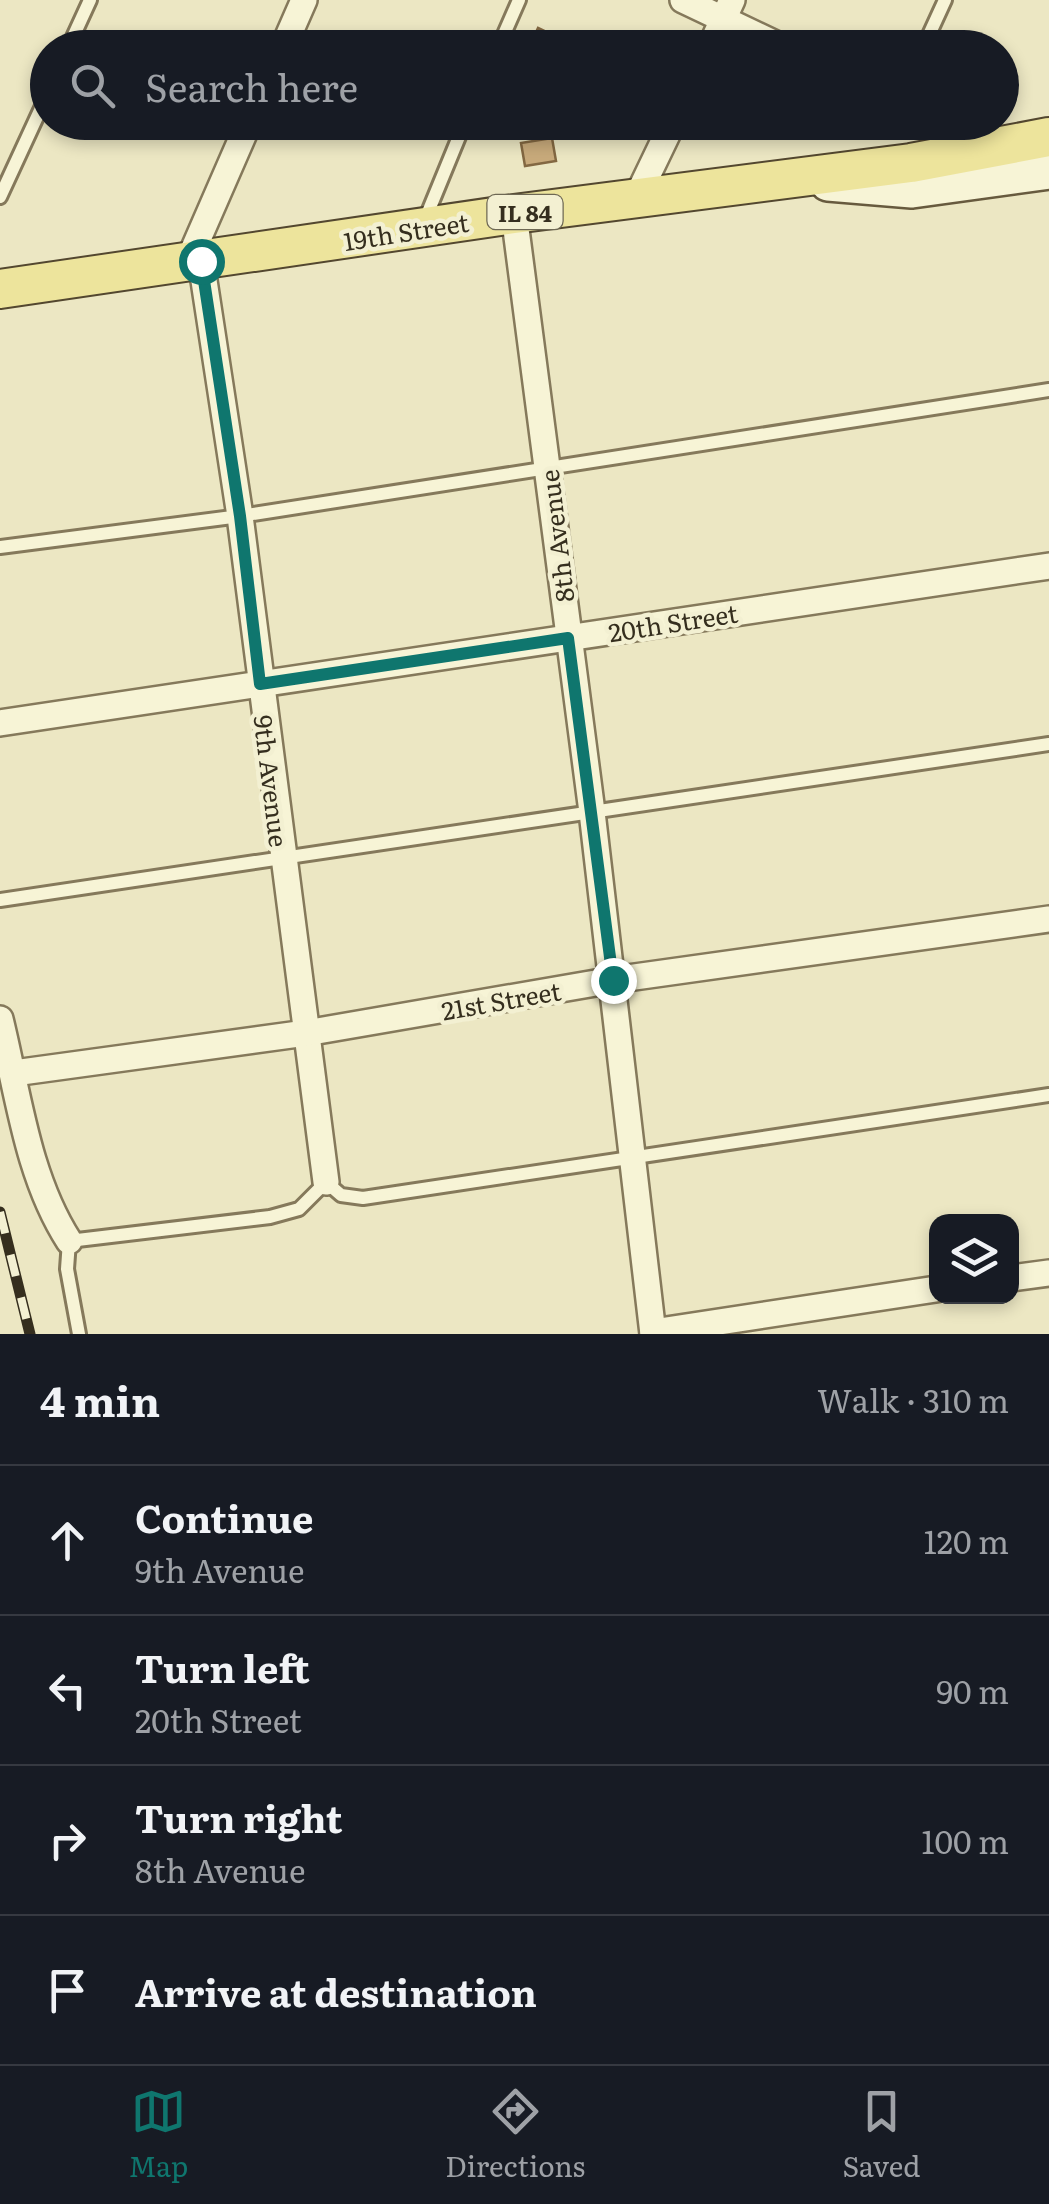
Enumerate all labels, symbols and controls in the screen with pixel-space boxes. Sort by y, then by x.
search box [30,30,1019,140]
text: Search here [145,57,358,114]
icon: search [65,58,120,113]
road number: IL 84 [488,195,562,229]
street label: 19th Street [341,203,471,259]
route start [179,239,225,285]
street label: 8th Avenue [530,468,582,604]
street label: 20th Street [606,594,740,650]
street label: 9th Avenue [246,713,298,849]
route end [591,958,637,1004]
street label: 21st Street [438,971,564,1029]
map controls [929,1214,1019,1304]
button: layers [929,1214,1019,1304]
text: 4 min [40,1368,160,1430]
text: Walk · 310 m [817,1375,1009,1423]
text: Continue [135,1488,313,1545]
icon: ahead [40,1513,95,1568]
text: 120 m [924,1516,1009,1564]
text: 9th Avenue [135,1545,305,1593]
text: Turn left [135,1638,310,1695]
icon: left [40,1663,95,1718]
text: 90 m [936,1666,1009,1714]
text: 20th Street [135,1695,302,1743]
text: Turn right [135,1788,342,1845]
icon: right [40,1813,95,1868]
text: 100 m [922,1816,1009,1864]
text: 8th Avenue [135,1845,306,1893]
text: Arrive at destination [135,1962,537,2019]
icon: arrive [40,1963,95,2018]
tab: Map [129,2084,188,2186]
tab: Directions [445,2084,585,2186]
tab: Saved [842,2084,920,2186]

